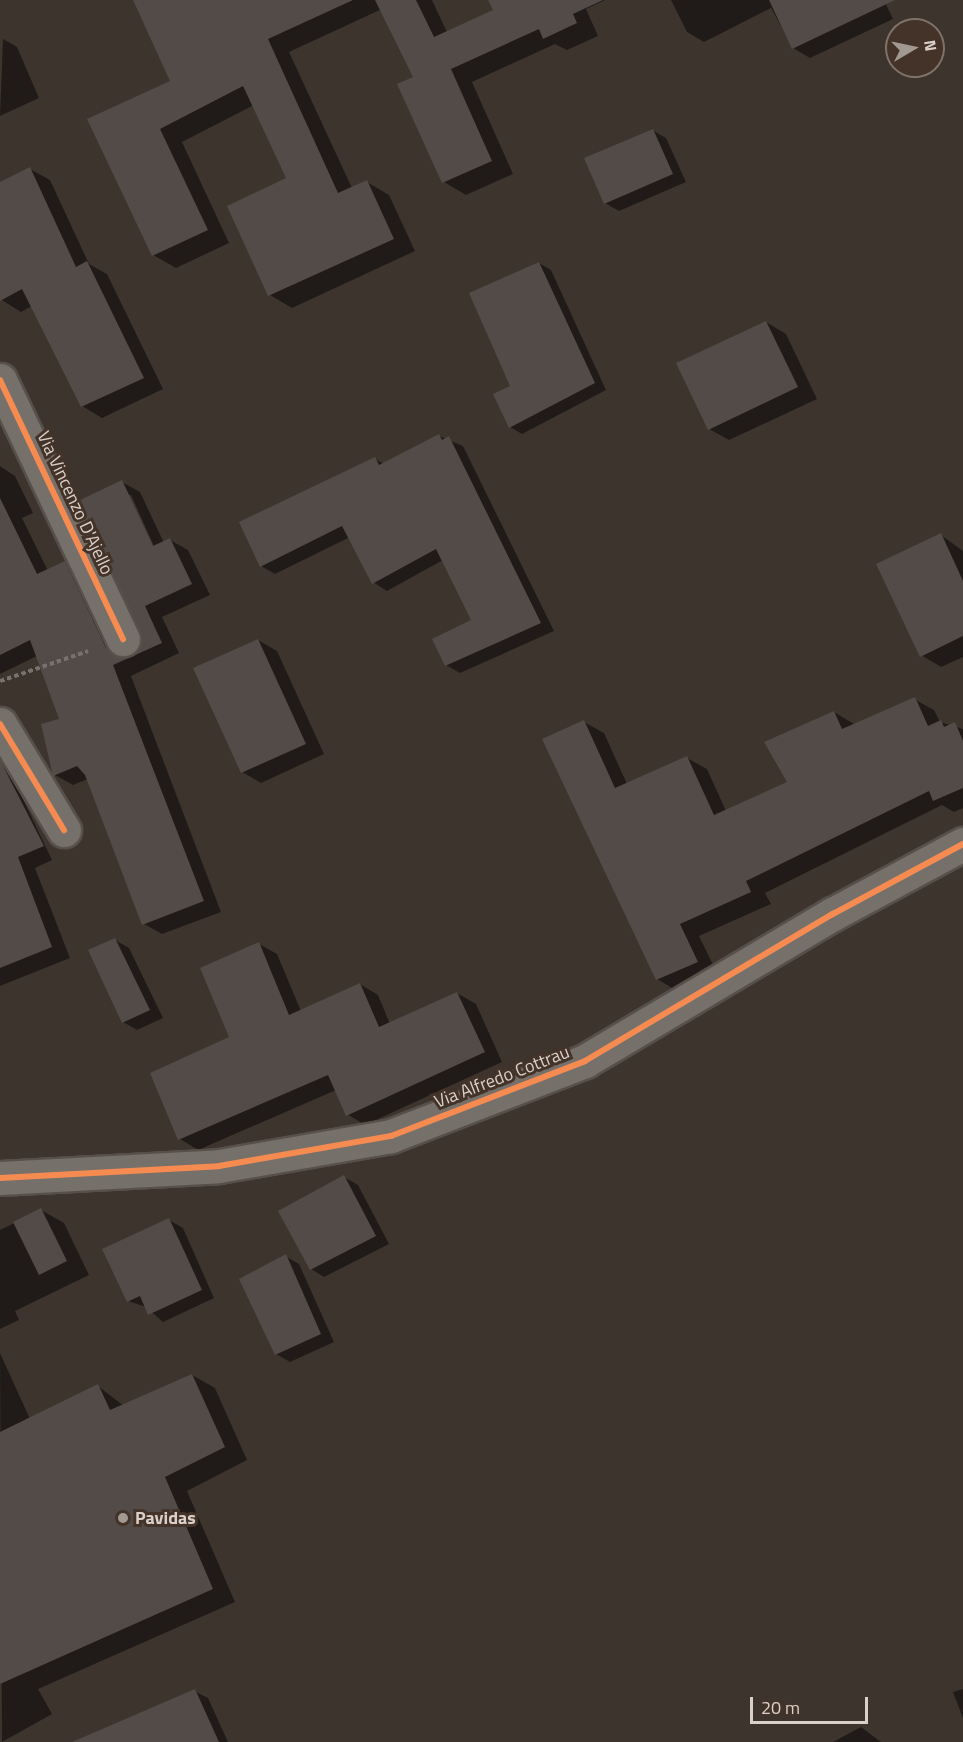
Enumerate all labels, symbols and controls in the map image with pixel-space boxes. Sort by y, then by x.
north arrow [885,18,945,78]
text: N [918,38,944,53]
street label: Via Vincenzo D'Ajello [32,428,118,578]
street label: Via Alfredo Cottrau [431,1041,573,1113]
place label: Pavidas [135,1507,196,1529]
marker: Pavidas [116,1511,130,1525]
scale bar [753,1685,872,1723]
text: 20 m [761,1694,800,1721]

